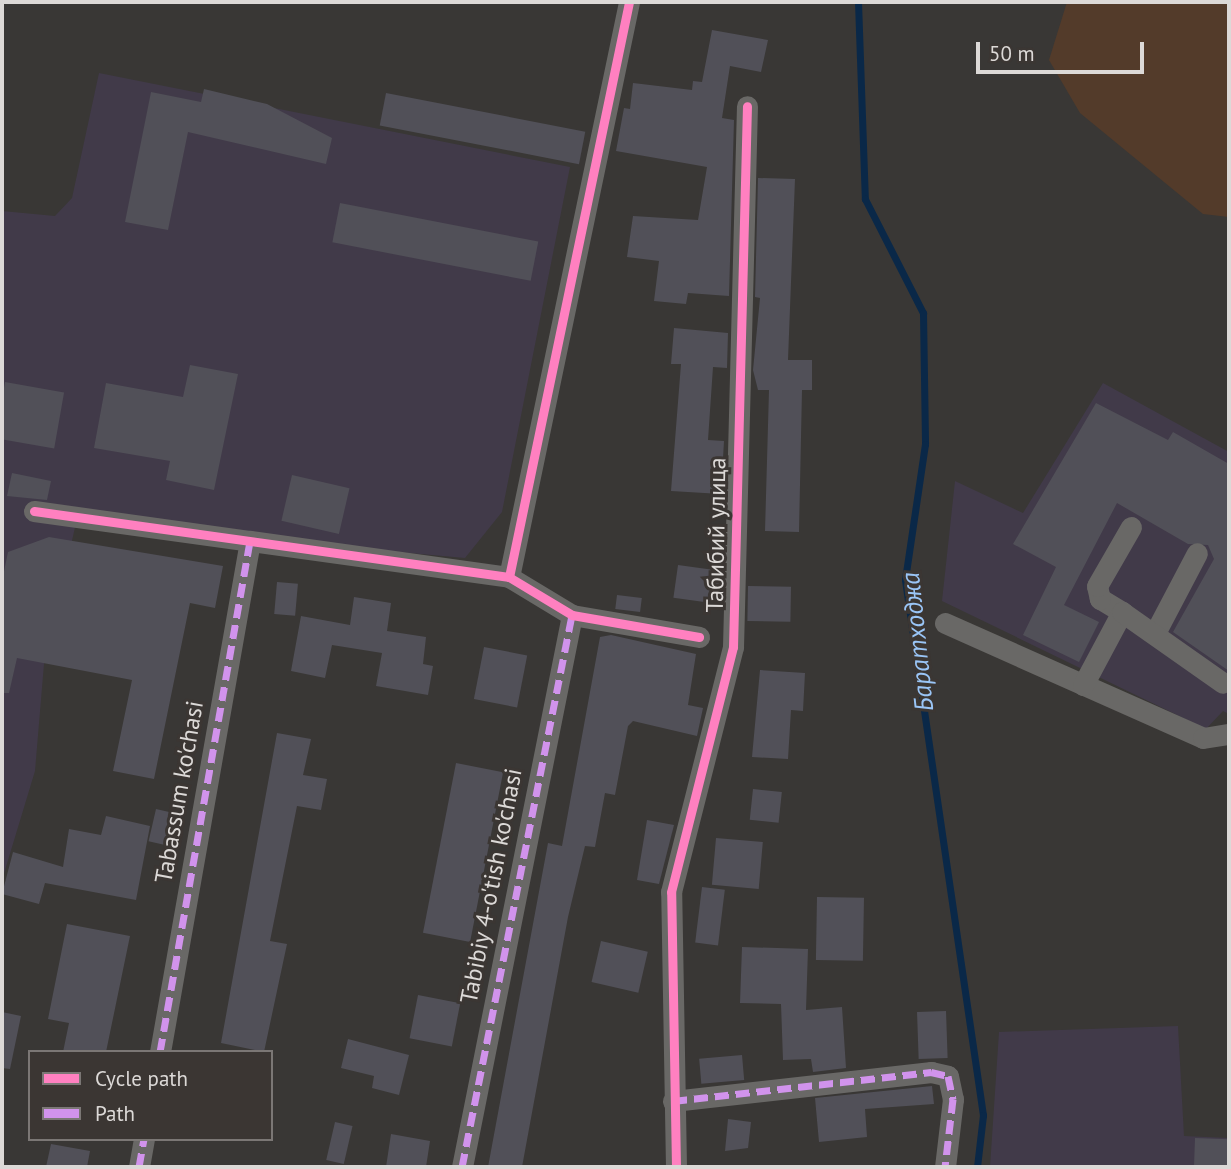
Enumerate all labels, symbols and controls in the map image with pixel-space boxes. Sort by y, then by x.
scale bar [979,28,1147,72]
text: 50 m [989,40,1035,67]
street label: Табибий улица [700,457,732,613]
water label: Баратходжа [894,571,940,713]
street label: Tabassum ko'chasi [149,699,209,885]
street label: Tabibiy 4-o'tish ko'chasi [454,766,528,1006]
legend [28,1050,273,1141]
text: Cycle path [95,1065,188,1092]
text: Path [95,1100,135,1127]

